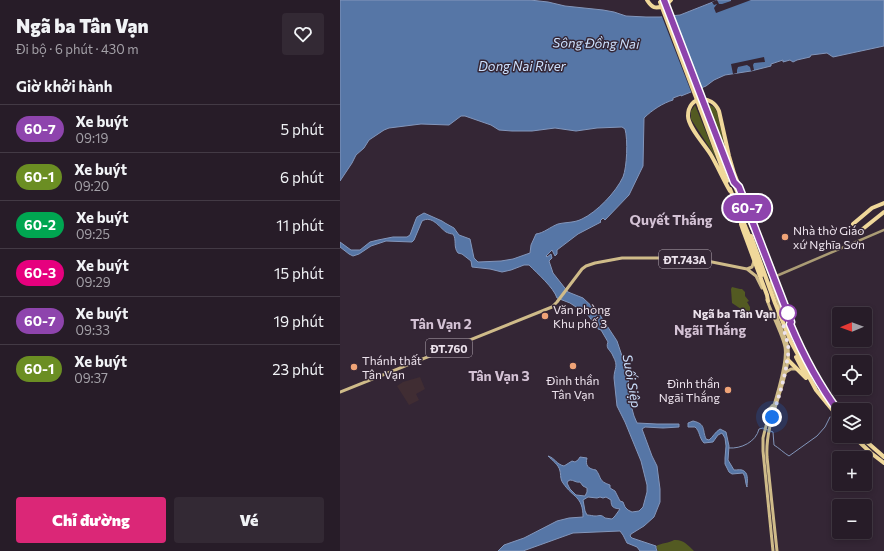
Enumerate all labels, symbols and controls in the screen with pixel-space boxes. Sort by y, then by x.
button: heart [282,13,324,55]
text: Ngã ba Tân Vạn [16,14,149,37]
water label: Sông Đồng Nai [553,34,640,52]
text: Đi bộ · 6 phút · 430 m [16,41,139,57]
water label: Dong Nai River [478,58,567,74]
text: Giờ khởi hành [16,77,112,95]
text: Xe buýt [76,112,128,130]
text: 60-7 [24,120,56,137]
text: 5 phút [281,120,324,138]
text: 09:19 [76,130,109,146]
text: Xe buýt [74,160,127,178]
text: 60-1 [24,168,54,185]
text: 6 phút [280,168,324,186]
text: 09:20 [74,178,109,194]
line badge: 60-7 [719,195,775,221]
text: 60-7 [731,199,763,216]
text: Xe buýt [76,208,129,226]
district label: Quyết Thắng [630,211,713,228]
text: 60-2 [24,216,56,233]
text: 11 phút [276,216,324,234]
place label: Nhà thờ Giáo xứ Nghĩa Sơn [793,223,865,251]
text: 09:25 [76,226,110,242]
marker: Nhà thờ Giáo xứ Nghĩa Sơn [780,232,790,242]
road number: ĐT.743A [659,250,711,268]
text: Xe buýt [76,256,129,274]
text: 60-3 [24,264,56,281]
text: 15 phút [274,264,324,282]
text: 09:29 [76,274,111,290]
place label: Văn phòng Khu phố 3 [553,302,611,330]
text: Xe buýt [76,304,128,322]
marker: Ngã ba Tân Vạn [779,304,797,322]
place label: Ngã ba Tân Vạn [693,306,776,321]
north arrow [832,307,872,347]
map controls [832,307,872,539]
marker: Văn phòng Khu phố 3 [540,311,550,321]
text: 60-7 [24,312,56,329]
text: 19 phút [274,312,324,330]
district label: Tân Vạn 2 [410,315,472,332]
district label: Ngãi Thắng [674,321,746,338]
text: 09:33 [76,322,110,338]
road number: ĐT.760 [426,339,472,357]
text: Xe buýt [74,352,127,370]
place label: Thánh thất Tân Vạn [362,353,422,381]
water label: Suối Siệp [619,353,645,409]
button: locate [832,355,872,395]
text: 60-1 [24,360,54,377]
text: 23 phút [272,360,324,378]
marker: Đình thần Tân Vạn [568,361,578,371]
marker: Thánh thất Tân Vạn [349,362,359,372]
district label: Tân Vạn 3 [468,367,530,384]
text: 09:37 [74,370,108,386]
place label: Đình thần Tân Vạn [546,373,599,401]
place label: Đình thần Ngãi Thắng [659,376,720,404]
marker: Đình thần Ngãi Thắng [723,385,733,395]
button: layers [832,403,872,443]
your location [762,407,782,427]
button: + [832,451,872,491]
button: Chỉ đường [16,497,166,543]
button: Vé [174,497,324,543]
button: − [832,499,872,539]

